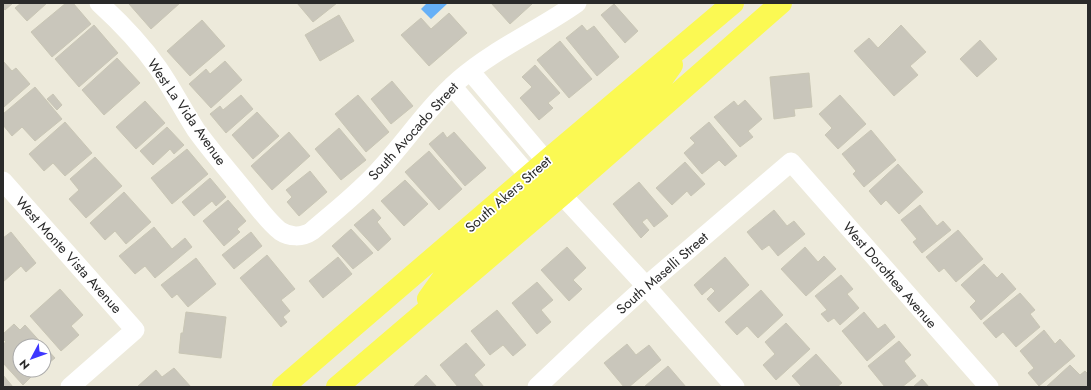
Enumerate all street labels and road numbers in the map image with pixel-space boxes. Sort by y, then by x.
street label: West La Vida Avenue [143,55,231,169]
street label: South Avocado Street [363,77,463,185]
street label: South Akers Street [461,151,556,237]
street label: West Monte Vista Avenue [11,192,127,318]
street label: West Dorothea Avenue [838,217,942,333]
street label: South Maselli Street [612,227,713,319]

